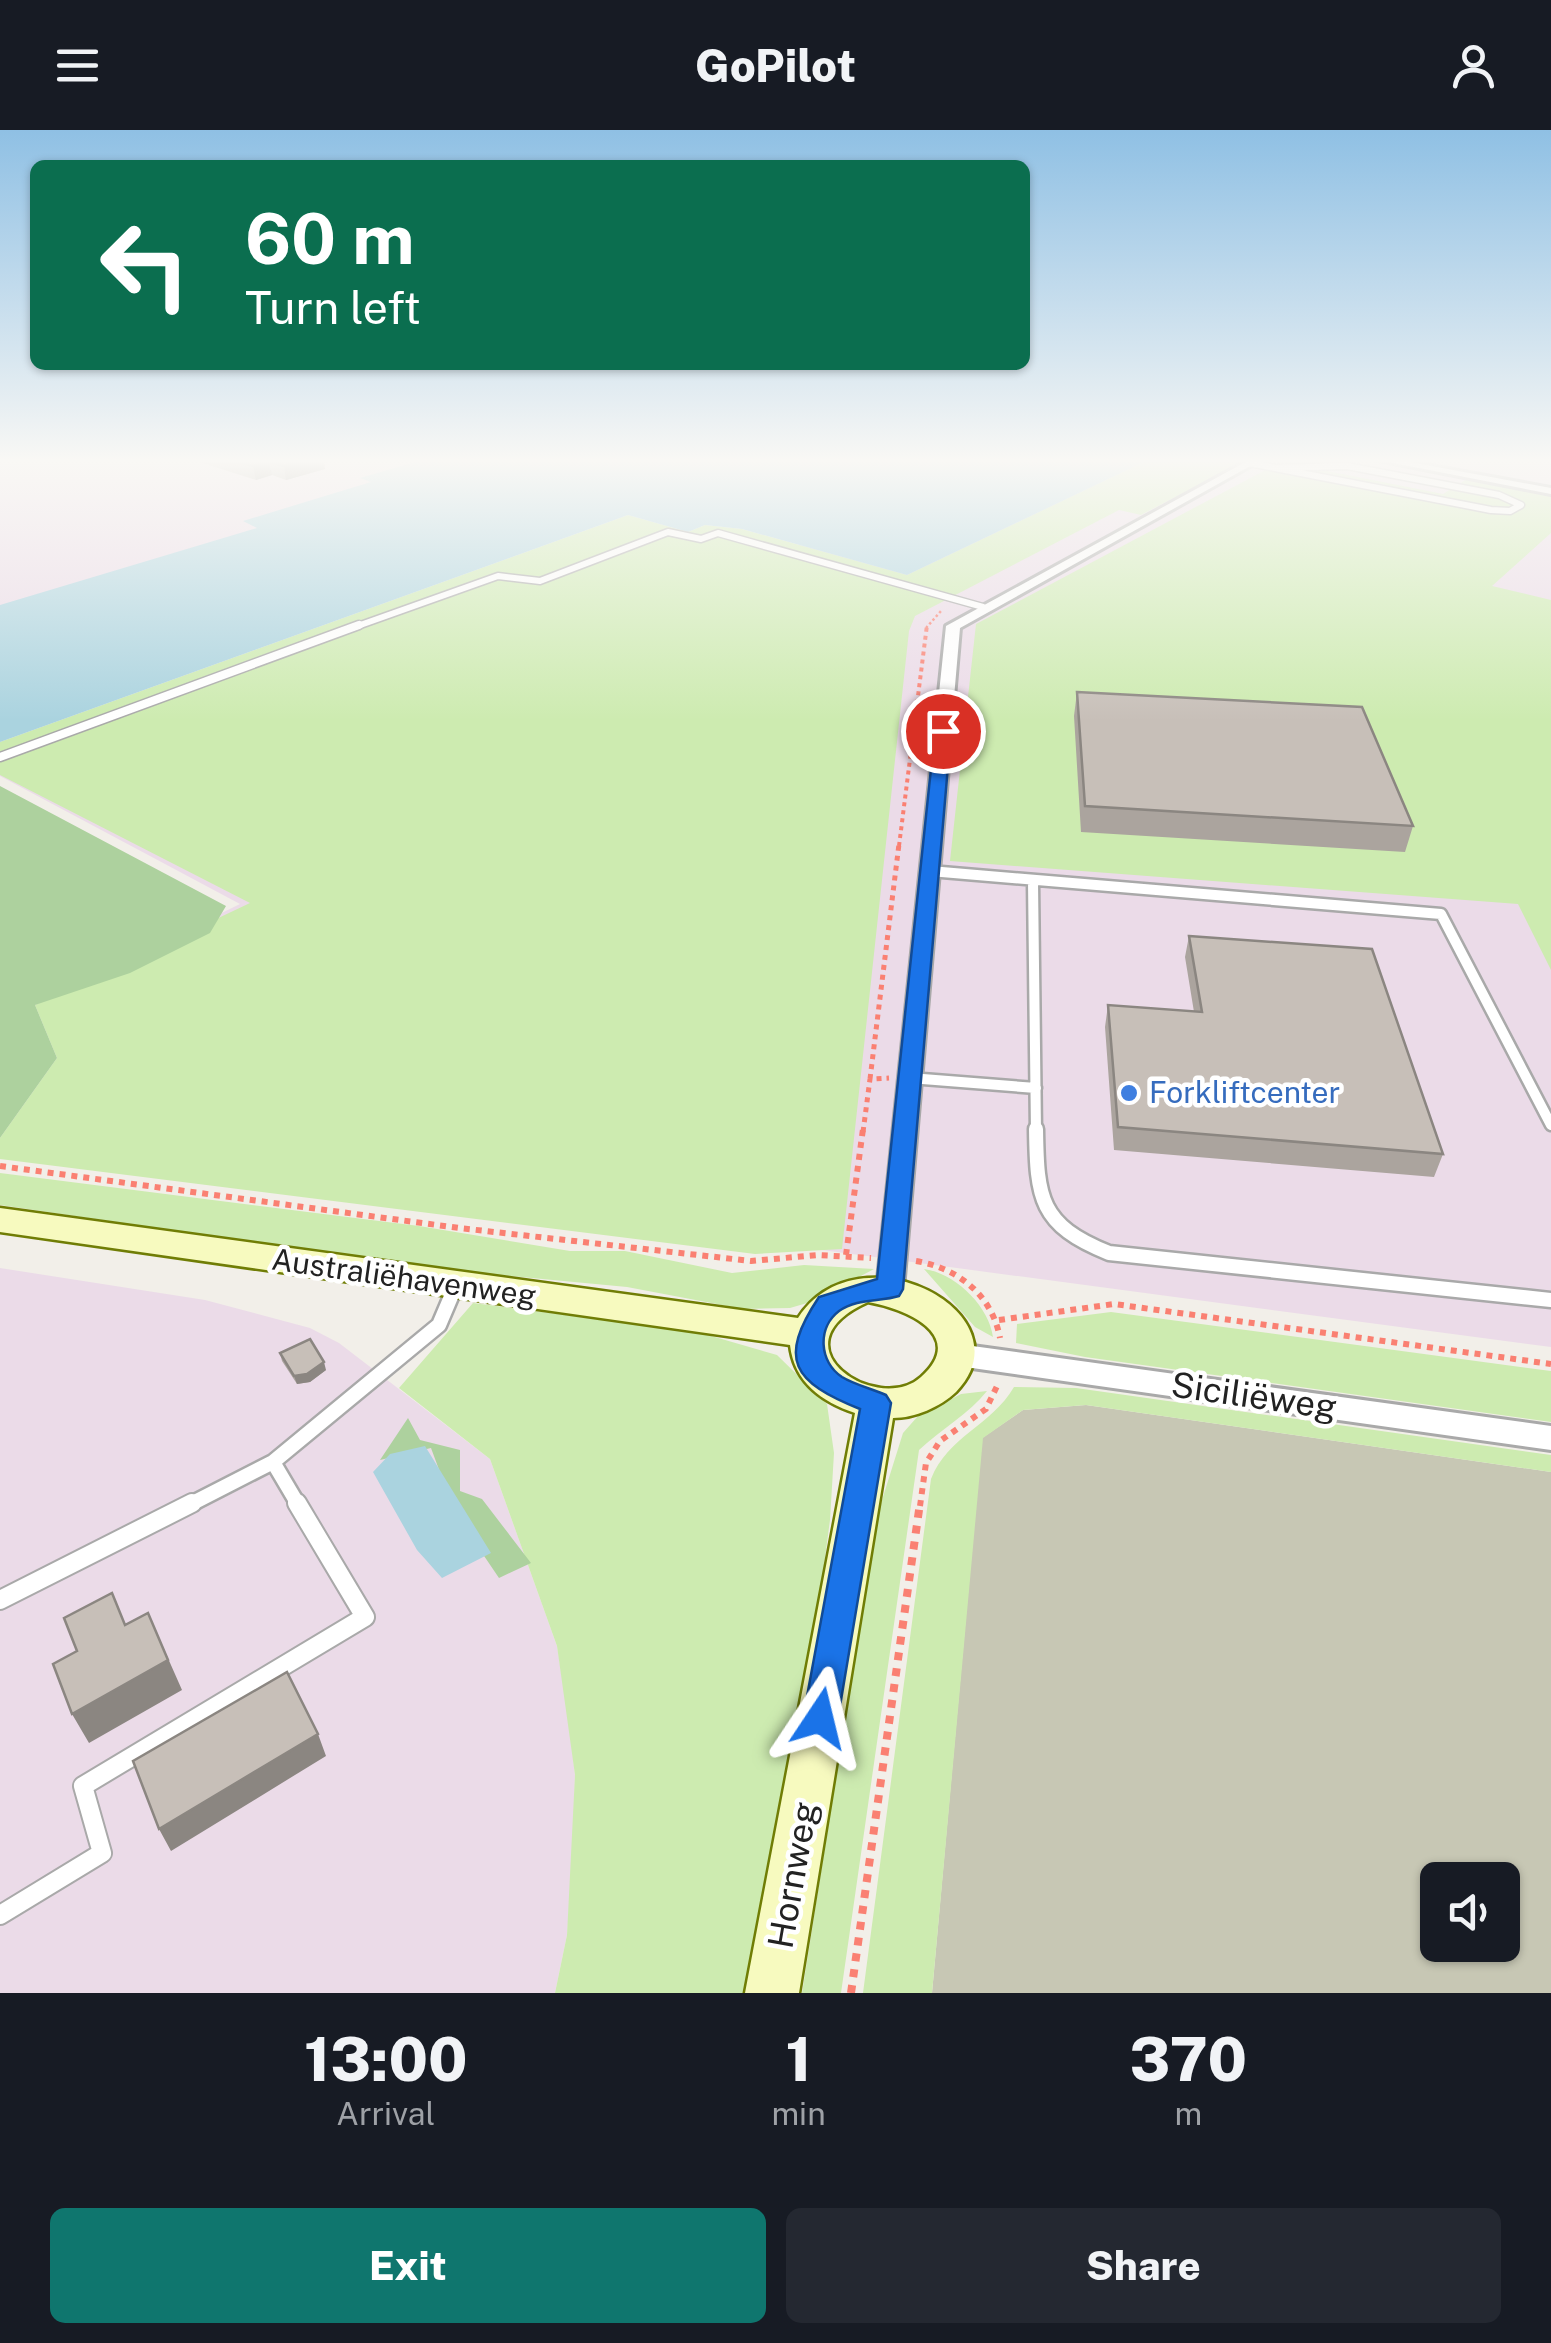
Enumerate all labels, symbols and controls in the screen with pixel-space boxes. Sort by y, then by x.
icon: menu [50,38,105,93]
icon: person [1446,38,1501,93]
text: GoPilot [695,39,856,92]
text: 60 m [245,197,415,280]
icon: left [80,200,210,330]
text: Turn left [245,281,421,334]
pin [901,689,986,774]
icon: arrive [916,704,971,759]
place label: Forkliftcenter [1149,1074,1340,1110]
marker: Forkliftcenter [1118,1082,1140,1104]
street label: Australiëhavenweg [270,1241,539,1313]
street label: Siciliëweg [1169,1364,1340,1427]
position arrow [768,1666,872,1770]
street label: Hornweg [759,1798,826,1951]
map controls [1420,1862,1520,1962]
button: sound [1420,1862,1520,1962]
text: 13:00 [304,2024,467,2095]
text: 1 [785,2024,812,2095]
text: 370 [1130,2024,1247,2095]
text: Arrival [336,2095,435,2132]
text: min [771,2095,826,2132]
text: m [1174,2095,1202,2132]
button: Exit [50,2208,766,2323]
button: Share [786,2208,1501,2323]

